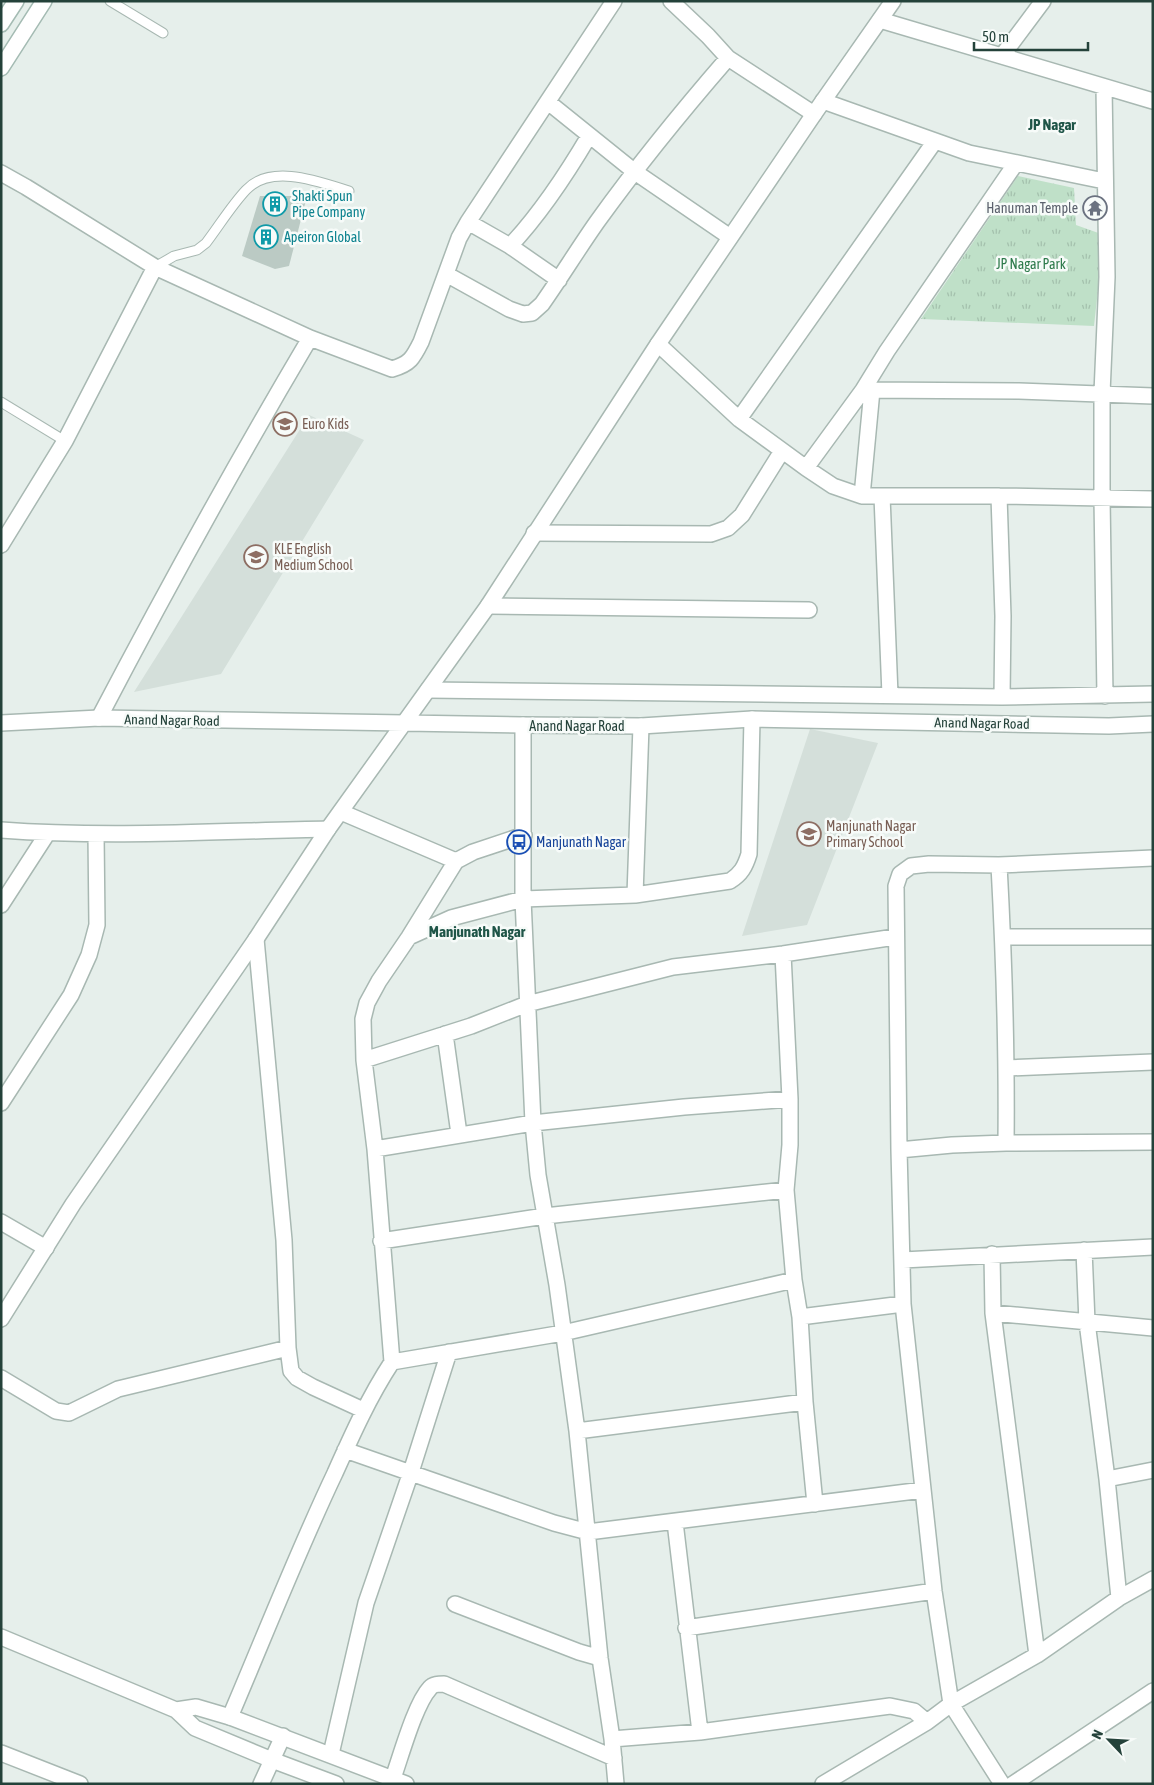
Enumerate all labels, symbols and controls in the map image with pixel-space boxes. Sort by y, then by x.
scale bar [974,20,1088,52]
text: 50 m [982,28,1009,45]
district label: JP Nagar [1027,116,1076,133]
place label: Shakti Spun Pipe Company [292,188,366,220]
building icon: Shakti Spun Pipe Company [262,191,288,217]
temple icon: Hanuman Temple [1082,195,1108,221]
place label: Hanuman Temple [986,200,1078,216]
building icon: Apeiron Global [253,224,279,250]
place label: Apeiron Global [284,229,361,245]
park label: JP Nagar Park [996,256,1066,272]
school or university icon: Euro Kids [272,411,298,437]
place label: Euro Kids [302,416,349,432]
place label: KLE English Medium School [274,541,353,573]
school or university icon: KLE English Medium School [243,544,269,570]
street label: Anand Nagar Road [124,711,220,729]
street label: Anand Nagar Road [934,714,1030,732]
street label: Anand Nagar Road [529,718,625,734]
place label: Manjunath Nagar Primary School [826,818,917,850]
school or university icon: Manjunath Nagar Primary School [796,821,822,847]
bus stop icon: Manjunath Nagar [506,829,532,855]
place label: Manjunath Nagar [536,834,627,850]
district label: Manjunath Nagar [429,923,526,940]
north arrow [1084,1715,1134,1765]
text: N [1088,1727,1106,1742]

